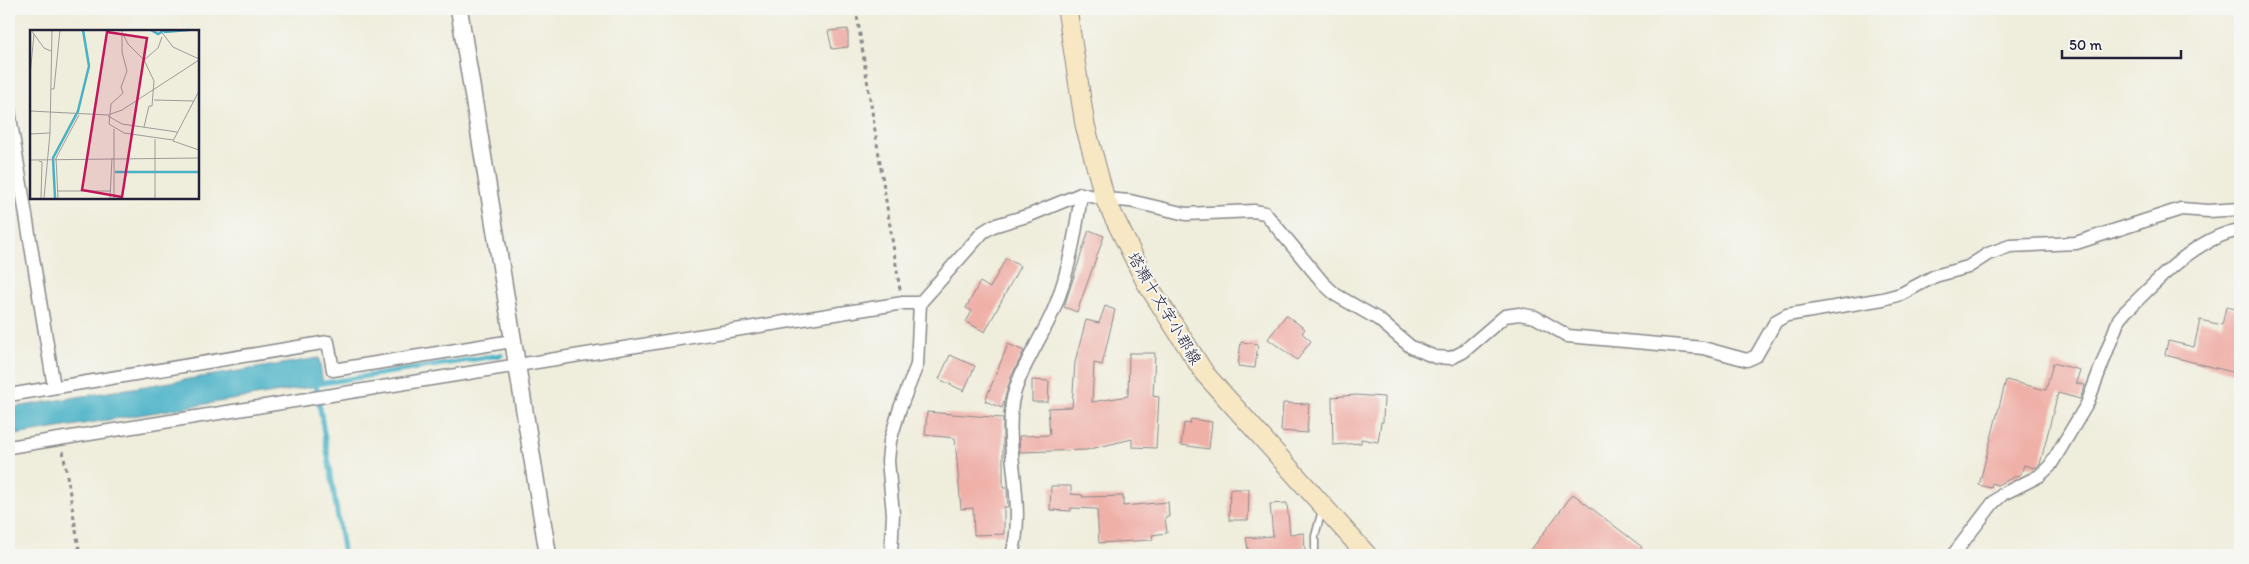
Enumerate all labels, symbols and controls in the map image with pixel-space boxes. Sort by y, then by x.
scale bar [2062,28,2180,60]
inset map [30,30,199,199]
text: 50 m [2069,36,2102,54]
street label: 塔瀬十文字小郡線 [1123,248,1206,368]

